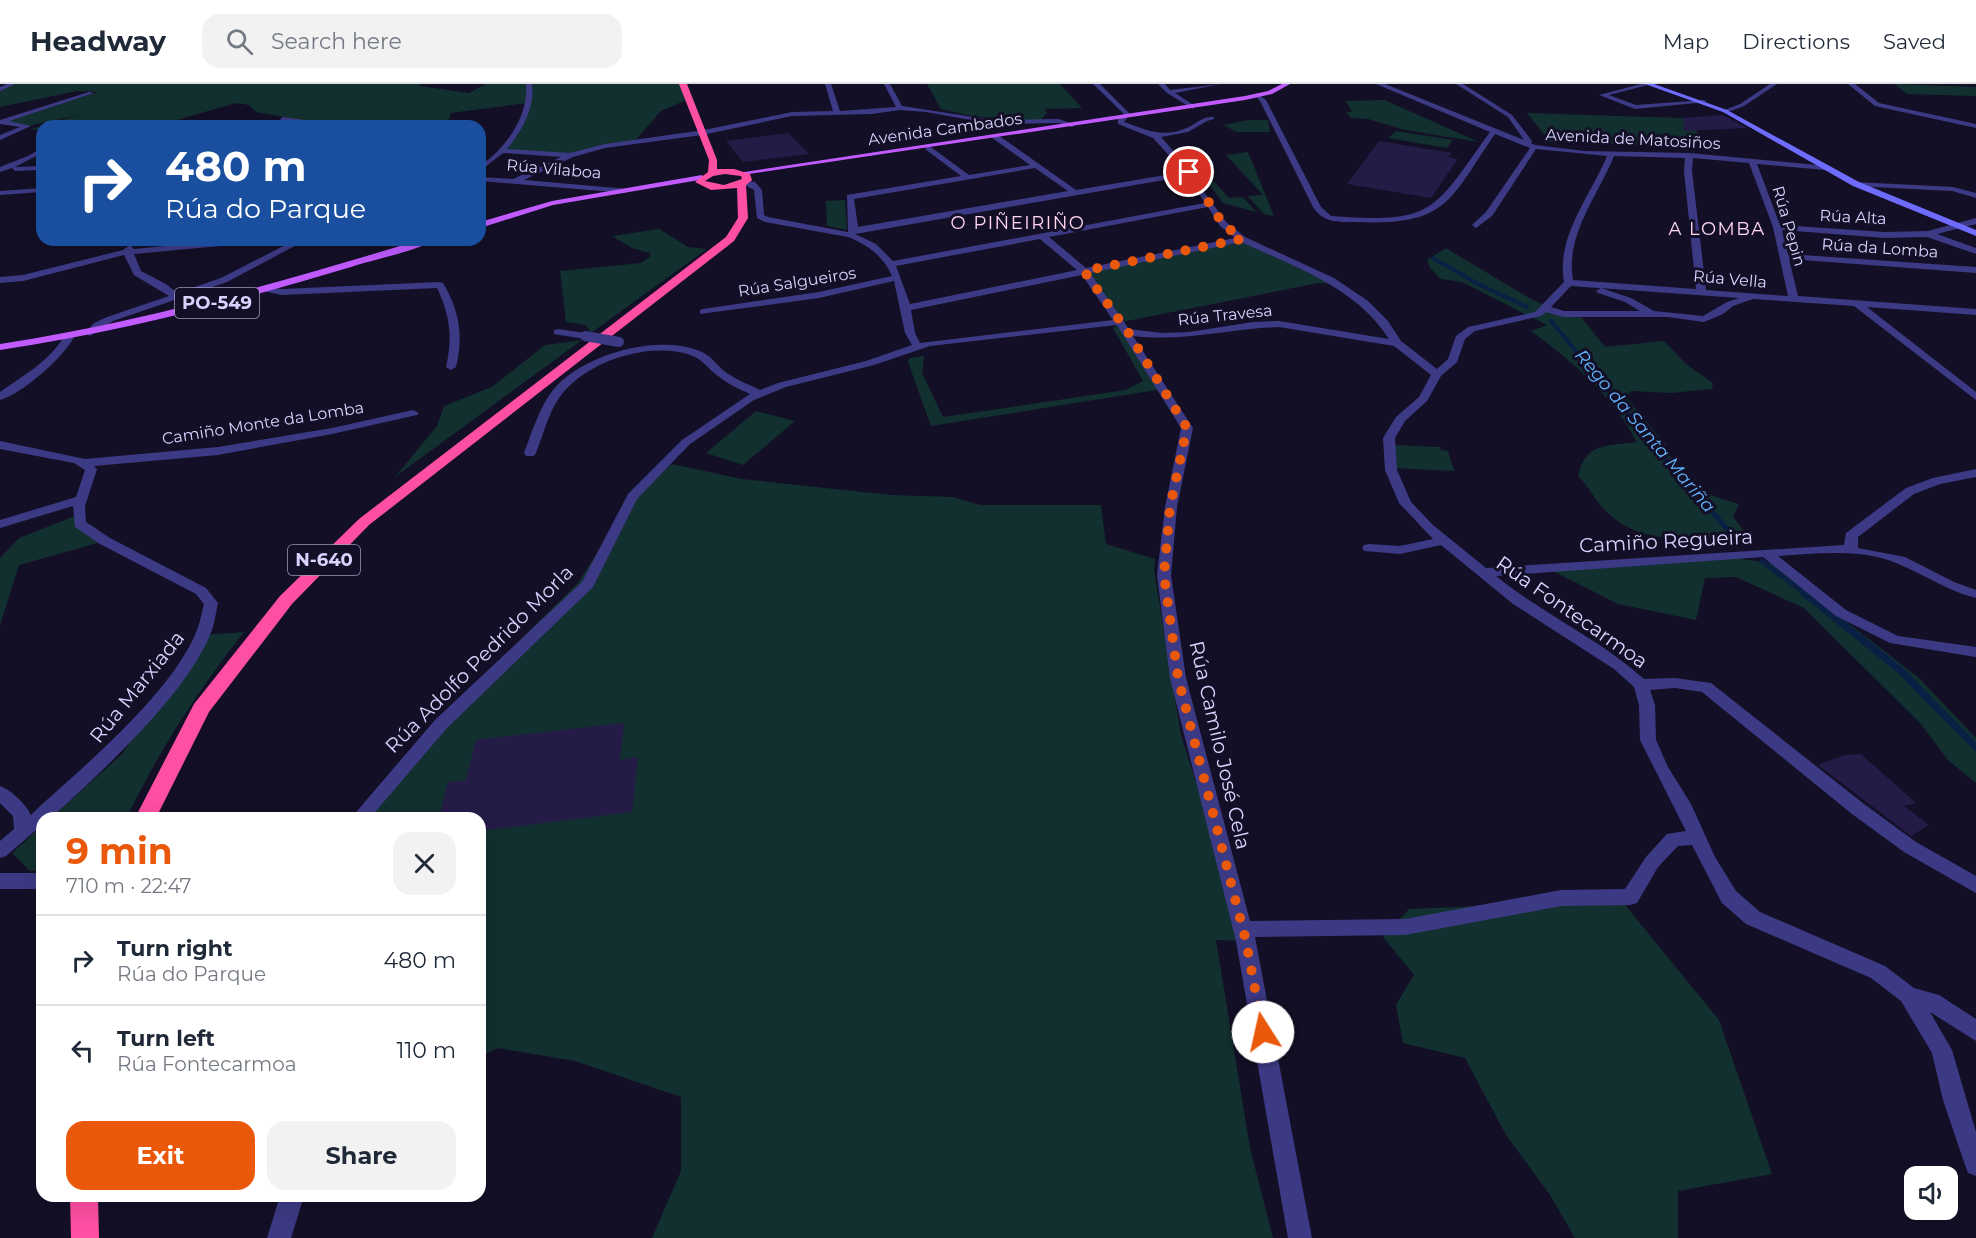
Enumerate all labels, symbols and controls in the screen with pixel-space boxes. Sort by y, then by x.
search box [202,14,622,68]
text: Headway [30,24,166,58]
icon: search [223,25,256,58]
text: Search here [271,28,402,55]
text: Map [1663,29,1709,54]
text: Directions [1742,29,1850,54]
text: Saved [1883,29,1946,54]
street label: Avenida Cambados [867,109,1023,149]
street label: Avenida de Matosiños [1545,125,1721,153]
text: 480 m [165,140,307,192]
icon: right [66,144,144,222]
pin [1163,146,1214,197]
street label: Rúa Vilaboa [506,155,602,183]
icon: arrive [1172,155,1205,188]
street label: Rúa Pepin [1768,184,1810,268]
text: Rúa do Parque [165,192,366,225]
street label: Rúa Alta [1819,206,1887,228]
district label: O PIÑEIRIÑO [951,212,1085,234]
district label: A LOMBA [1668,218,1766,240]
street label: Rúa da Lomba [1821,234,1939,262]
street label: Rúa Salgueiros [737,263,858,301]
street label: Rúa Vella [1692,266,1768,292]
road number: PO-549 [175,288,259,318]
street label: Rúa Travesa [1177,301,1273,329]
water label: Rego da Santa Mariña [1570,345,1720,517]
street label: Camiño Monte da Lomba [161,398,365,448]
street label: Camiño Regueira [1579,524,1753,558]
road number: N-640 [288,545,360,575]
street label: Rúa Fontecarmoa [1492,551,1652,673]
street label: Rúa Adolfo Pedrido Morla [380,560,578,758]
street label: Rúa Marxiada [85,626,189,748]
street label: Rúa Camilo José Cela [1184,638,1256,852]
text: 9 min [66,829,173,873]
button: close [393,832,456,895]
text: 710 m · 22:47 [66,874,191,898]
text: Turn right [117,935,232,962]
icon: right [66,944,99,977]
text: 480 m [384,947,456,974]
text: Rúa do Parque [117,962,266,986]
position arrow [1231,1000,1295,1064]
text: Turn left [117,1025,215,1052]
icon: left [66,1034,99,1067]
text: 110 m [396,1037,456,1064]
text: Rúa Fontecarmoa [117,1052,297,1076]
button: Exit [66,1121,255,1190]
button: Share [267,1121,456,1190]
map controls [1904,1166,1958,1220]
button: sound [1904,1166,1958,1220]

